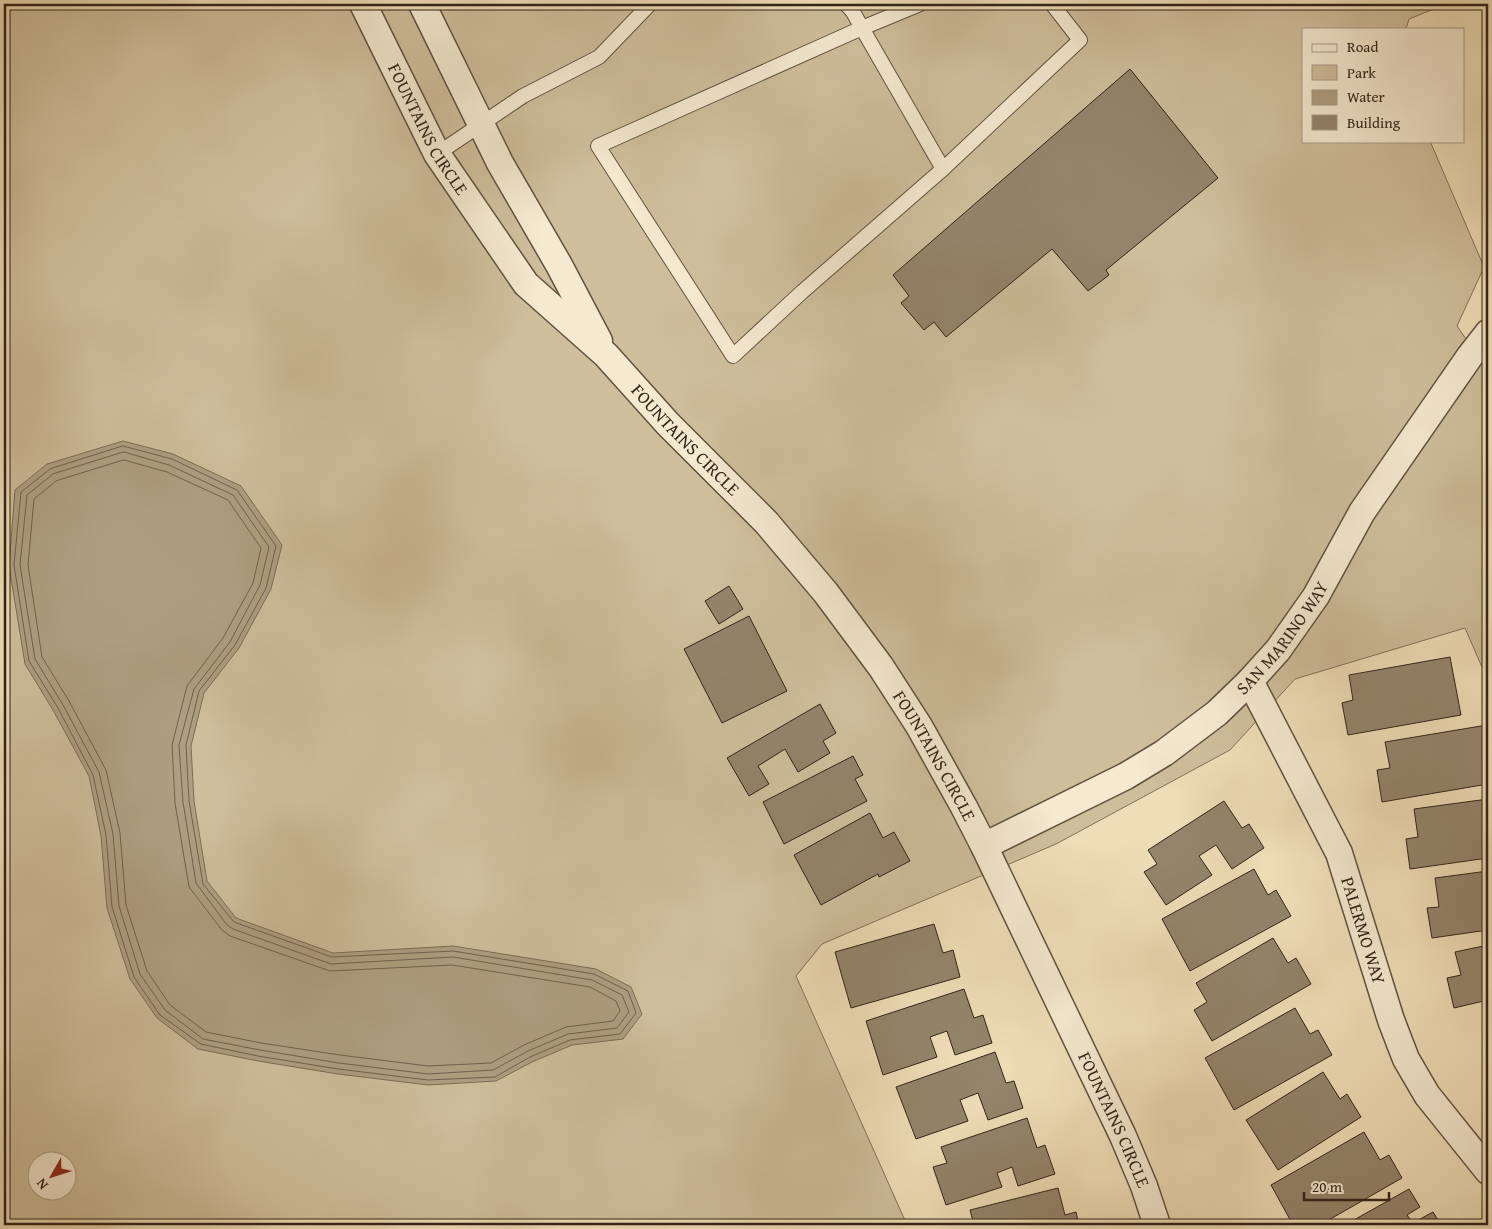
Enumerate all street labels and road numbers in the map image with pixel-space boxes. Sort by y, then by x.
street label: FOUNTAINS CIRCLE [381,58,475,200]
street label: FOUNTAINS CIRCLE [625,377,746,502]
street label: SAN MARINO WAY [1229,576,1335,701]
street label: FOUNTAINS CIRCLE [886,685,983,826]
street label: PALERMO WAY [1334,873,1393,988]
street label: FOUNTAINS CIRCLE [1072,1047,1157,1192]

